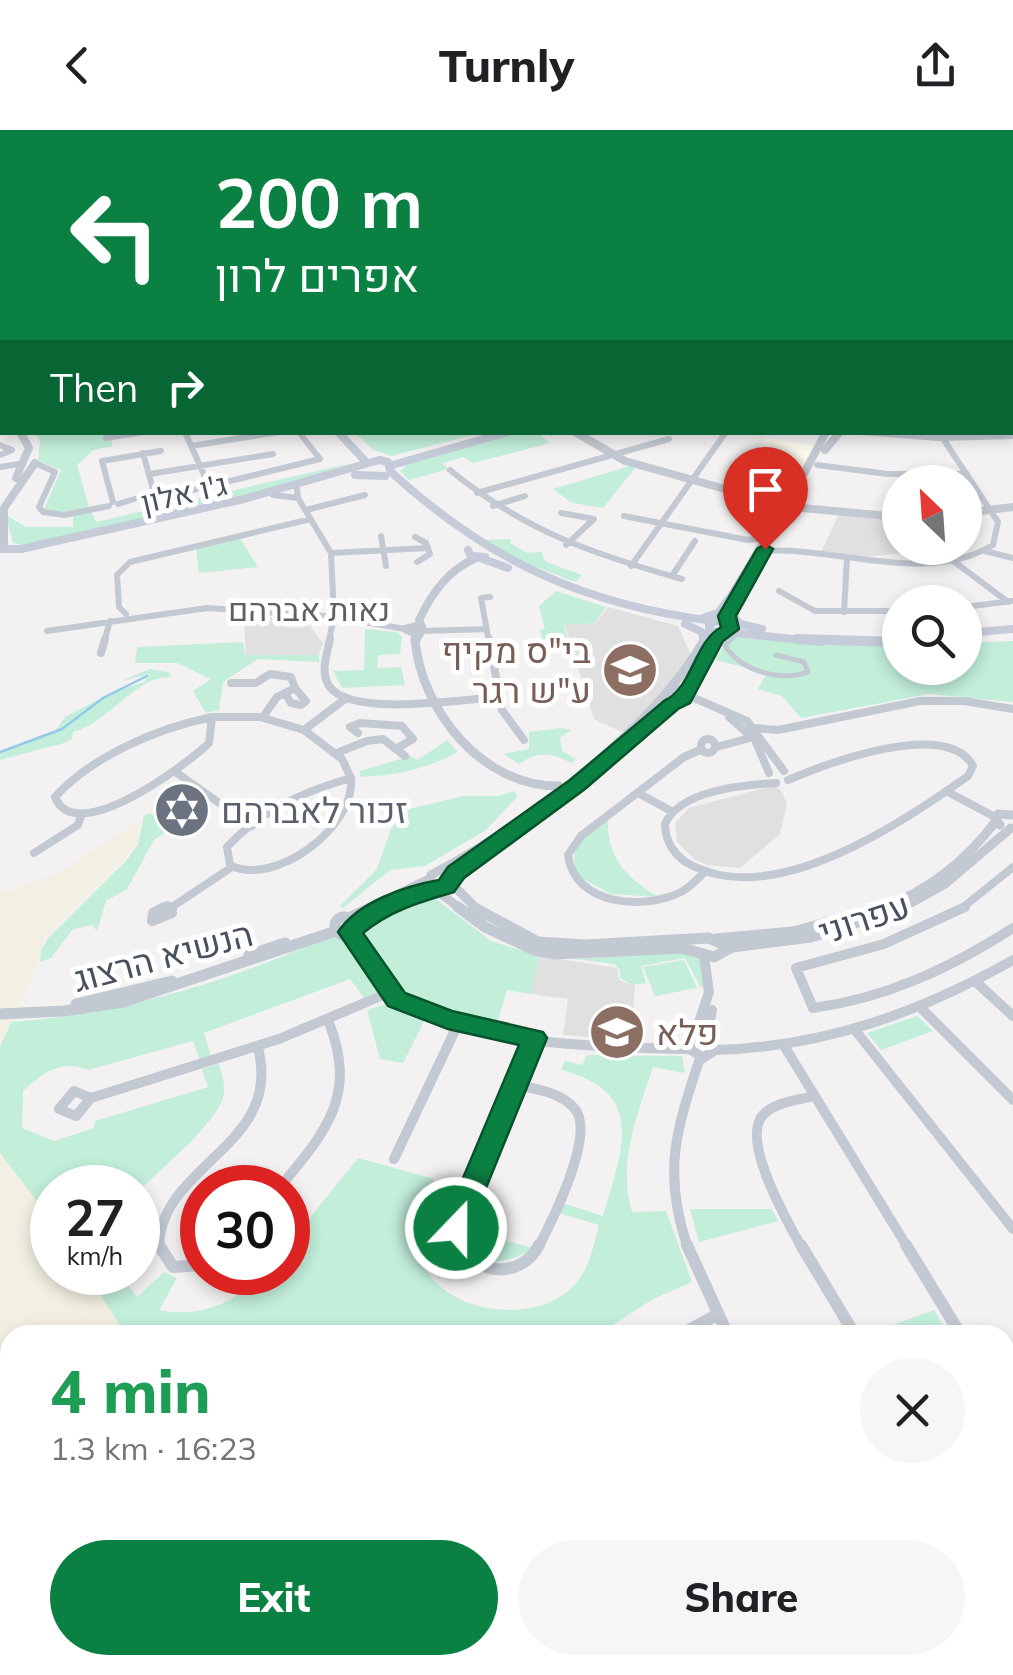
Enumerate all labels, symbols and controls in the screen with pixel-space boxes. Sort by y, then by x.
text: Turnly [439,37,574,93]
icon: back [50,38,105,93]
icon: share [908,38,963,93]
text: 200 m [215,158,423,246]
icon: left [50,170,180,300]
text: אפרים לרון [215,247,420,303]
icon: right [158,360,213,415]
text: Then [50,364,138,412]
pin [723,447,808,550]
icon: arrive [738,462,793,517]
street label: ג'ו אלון [137,465,231,521]
north arrow [882,465,982,565]
map controls [882,465,982,685]
button: search [882,585,982,685]
district label: נאות אברהם [228,589,390,629]
place label: בי"ס מקיף ע"ש רגר [442,628,591,712]
school or university icon: בי"ס מקיף ע"ש רגר [600,640,660,700]
synagogue icon: זכור לאברהם [152,780,212,840]
place label: זכור לאברהם [221,788,408,832]
street label: עפרוני [813,883,915,953]
street label: הנשיא הרצוג [68,911,258,1001]
school or university icon: פלא [587,1002,647,1062]
place label: פלא [656,1010,718,1054]
speed limit sign: 30 [180,1165,310,1295]
position arrow [404,1176,508,1280]
text: 27 [65,1186,125,1249]
text: km/h [67,1240,123,1271]
text: 4 min [50,1353,211,1428]
button: close [860,1358,965,1463]
text: 1.3 km · 16:23 [50,1428,257,1468]
button: Exit [50,1540,498,1655]
button: Share [518,1540,965,1655]

